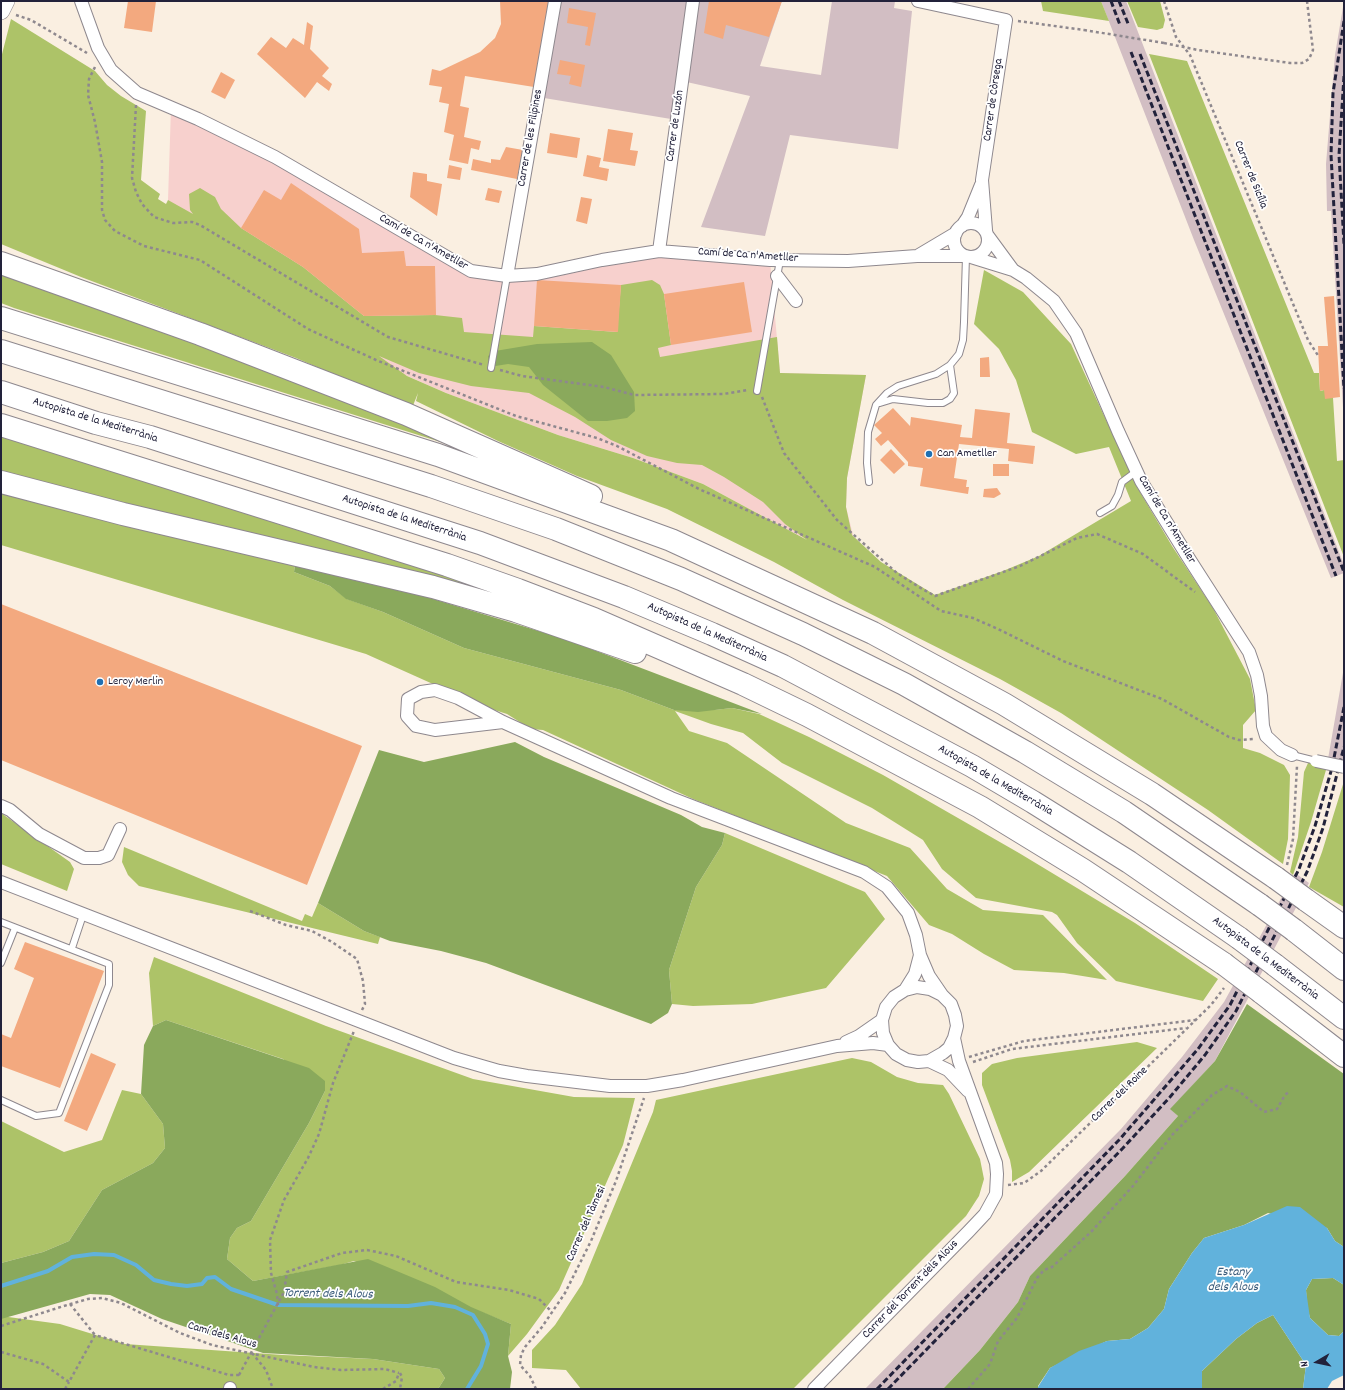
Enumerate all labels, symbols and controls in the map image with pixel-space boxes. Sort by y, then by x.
street label: Carrer de Còrsega [981,58,1007,142]
street label: Carrer de les Filipines [515,88,547,188]
street label: Carrer de Luzón [664,89,688,163]
street label: Carrer de Sicília [1230,139,1270,211]
street label: Camí de Ca n'Ametller [376,212,470,274]
street label: Camí de Ca n'Ametller [697,245,799,267]
street label: Autopista de la Mediterrània [31,395,159,447]
place label: Can Ametller [937,447,997,461]
marker: Can Ametller [924,449,934,459]
street label: Camí de Ca n'Ametller [1134,473,1198,567]
street label: Autopista de la Mediterrània [340,492,468,546]
street label: Autopista de la Mediterrània [645,600,769,666]
place label: Leroy Merlin [108,675,163,689]
marker: Leroy Merlin [95,677,105,687]
street label: Autopista de la Mediterrània [935,742,1055,820]
street label: Autopista de la Mediterrània [1209,914,1321,1004]
street label: Carrer del Roine [1089,1064,1151,1126]
street label: Carrer del Tàmesi [564,1184,610,1264]
street label: Carrer del Torrent dels Alous [860,1238,962,1342]
water label: Estany dels Alous [1208,1265,1258,1296]
water label: Torrent dels Alous [283,1286,373,1304]
street label: Camí dels Alous [186,1319,258,1353]
north arrow [1297,1342,1337,1382]
text: N [1297,1360,1313,1368]

